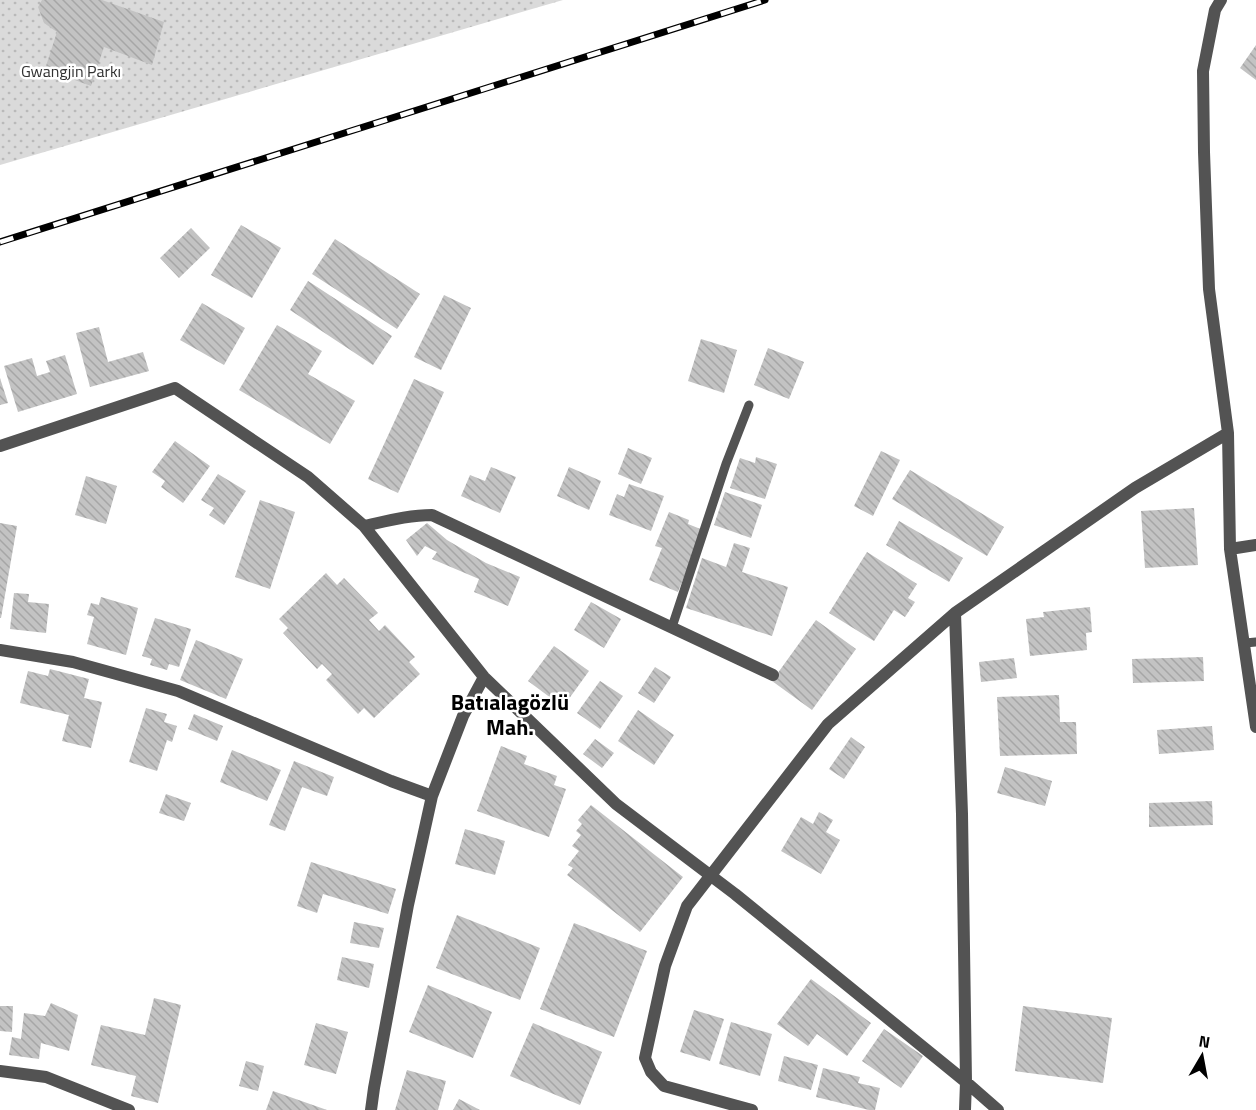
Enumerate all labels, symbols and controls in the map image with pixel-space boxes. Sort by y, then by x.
park label: Gwangjin Parkı [21,59,121,83]
district label: Batıalagözlü Mah. [451,685,569,744]
north arrow [1172,1026,1232,1086]
text: N [1197,1028,1212,1054]

